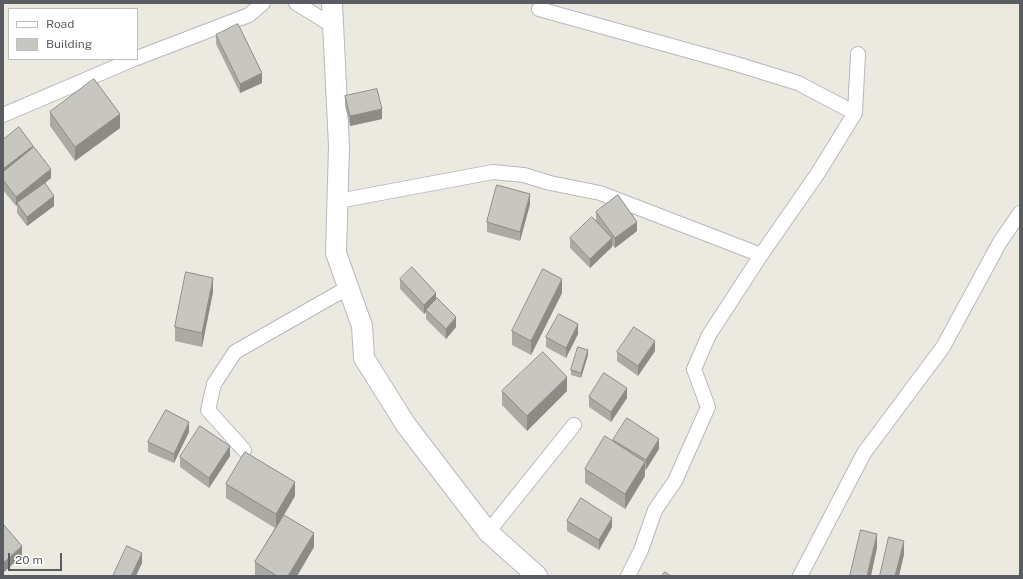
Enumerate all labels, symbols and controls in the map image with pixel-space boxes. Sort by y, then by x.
legend [8,8,138,60]
text: Road [46,17,74,31]
text: Building [46,37,92,51]
scale bar [10,545,64,571]
text: 20 m [15,553,43,567]

